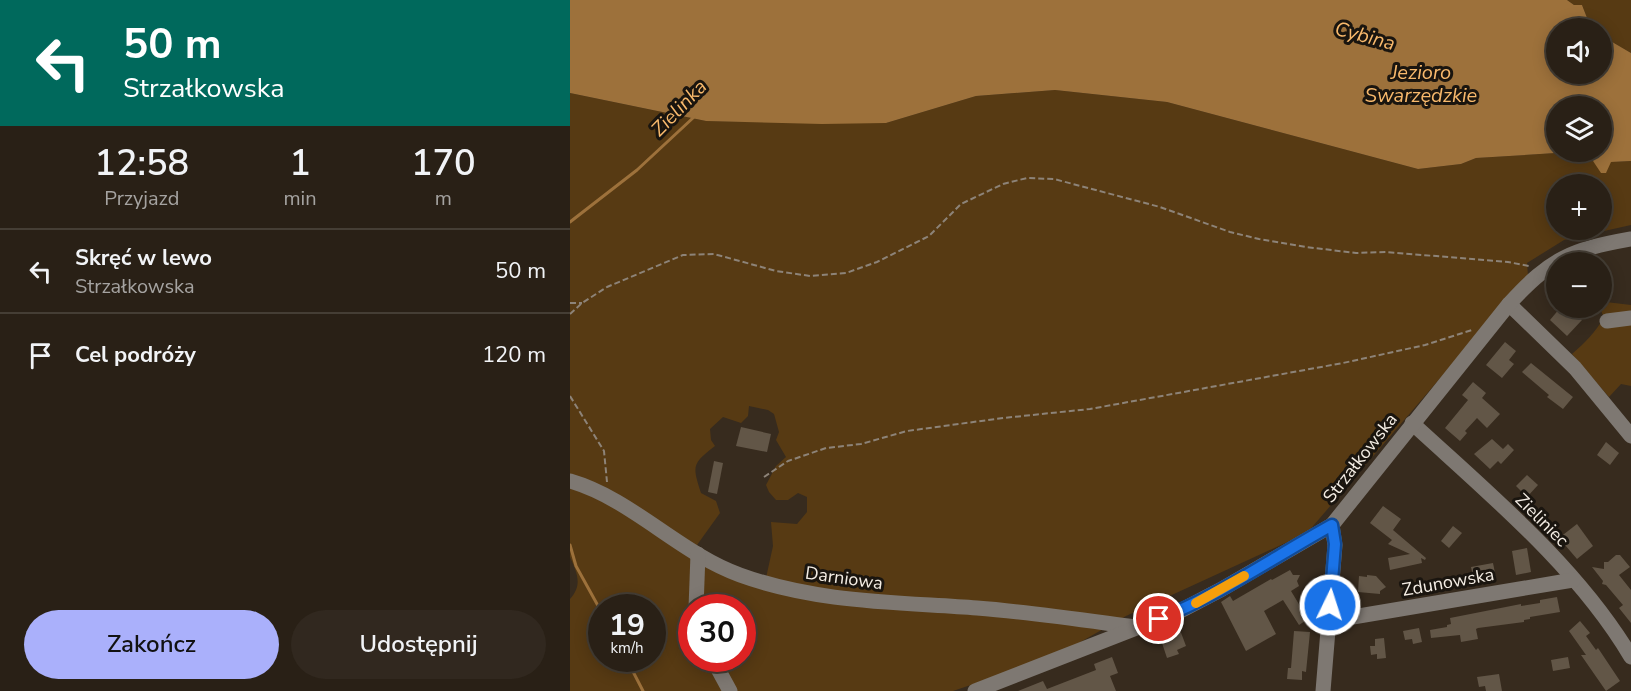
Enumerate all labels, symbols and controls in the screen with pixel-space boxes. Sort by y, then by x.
water label: Cybina [1332,15,1398,57]
text: 50 m [123,16,222,73]
map controls [1546,18,1612,318]
button: sound [1546,18,1612,84]
icon: left [24,24,102,102]
water label: Jezioro Swarzędzkie [1365,59,1478,109]
text: Strzałkowska [123,70,284,107]
water label: Zielinka [645,74,713,142]
button: layers [1546,96,1612,162]
text: 12:58 [94,139,189,188]
text: 1 [289,139,311,188]
text: 170 [411,139,476,188]
button: + [1546,174,1612,240]
text: Przyjazd [104,185,179,212]
text: min [284,185,317,212]
text: m [435,185,452,212]
text: Skręć w lewo [75,243,212,273]
button: − [1546,252,1612,318]
icon: left [24,255,57,288]
text: 50 m [495,256,546,286]
text: Strzałkowska [75,273,195,300]
icon: arrive [24,339,57,372]
text: Cel podróży [75,340,196,370]
text: 120 m [482,340,546,370]
street label: Strzałkowska [1317,408,1403,508]
street label: Zieliniec [1510,488,1574,552]
street label: Darniowa [804,561,884,595]
street label: Zdunowska [1400,562,1496,602]
position arrow [1298,573,1362,637]
pin [1133,593,1184,644]
speed limit sign: 30 [678,594,756,672]
icon: arrive [1142,602,1175,635]
text: 19 [609,605,645,646]
button: Zakończ [24,610,279,679]
button: Udostępnij [291,610,546,679]
text: km/h [610,638,644,658]

